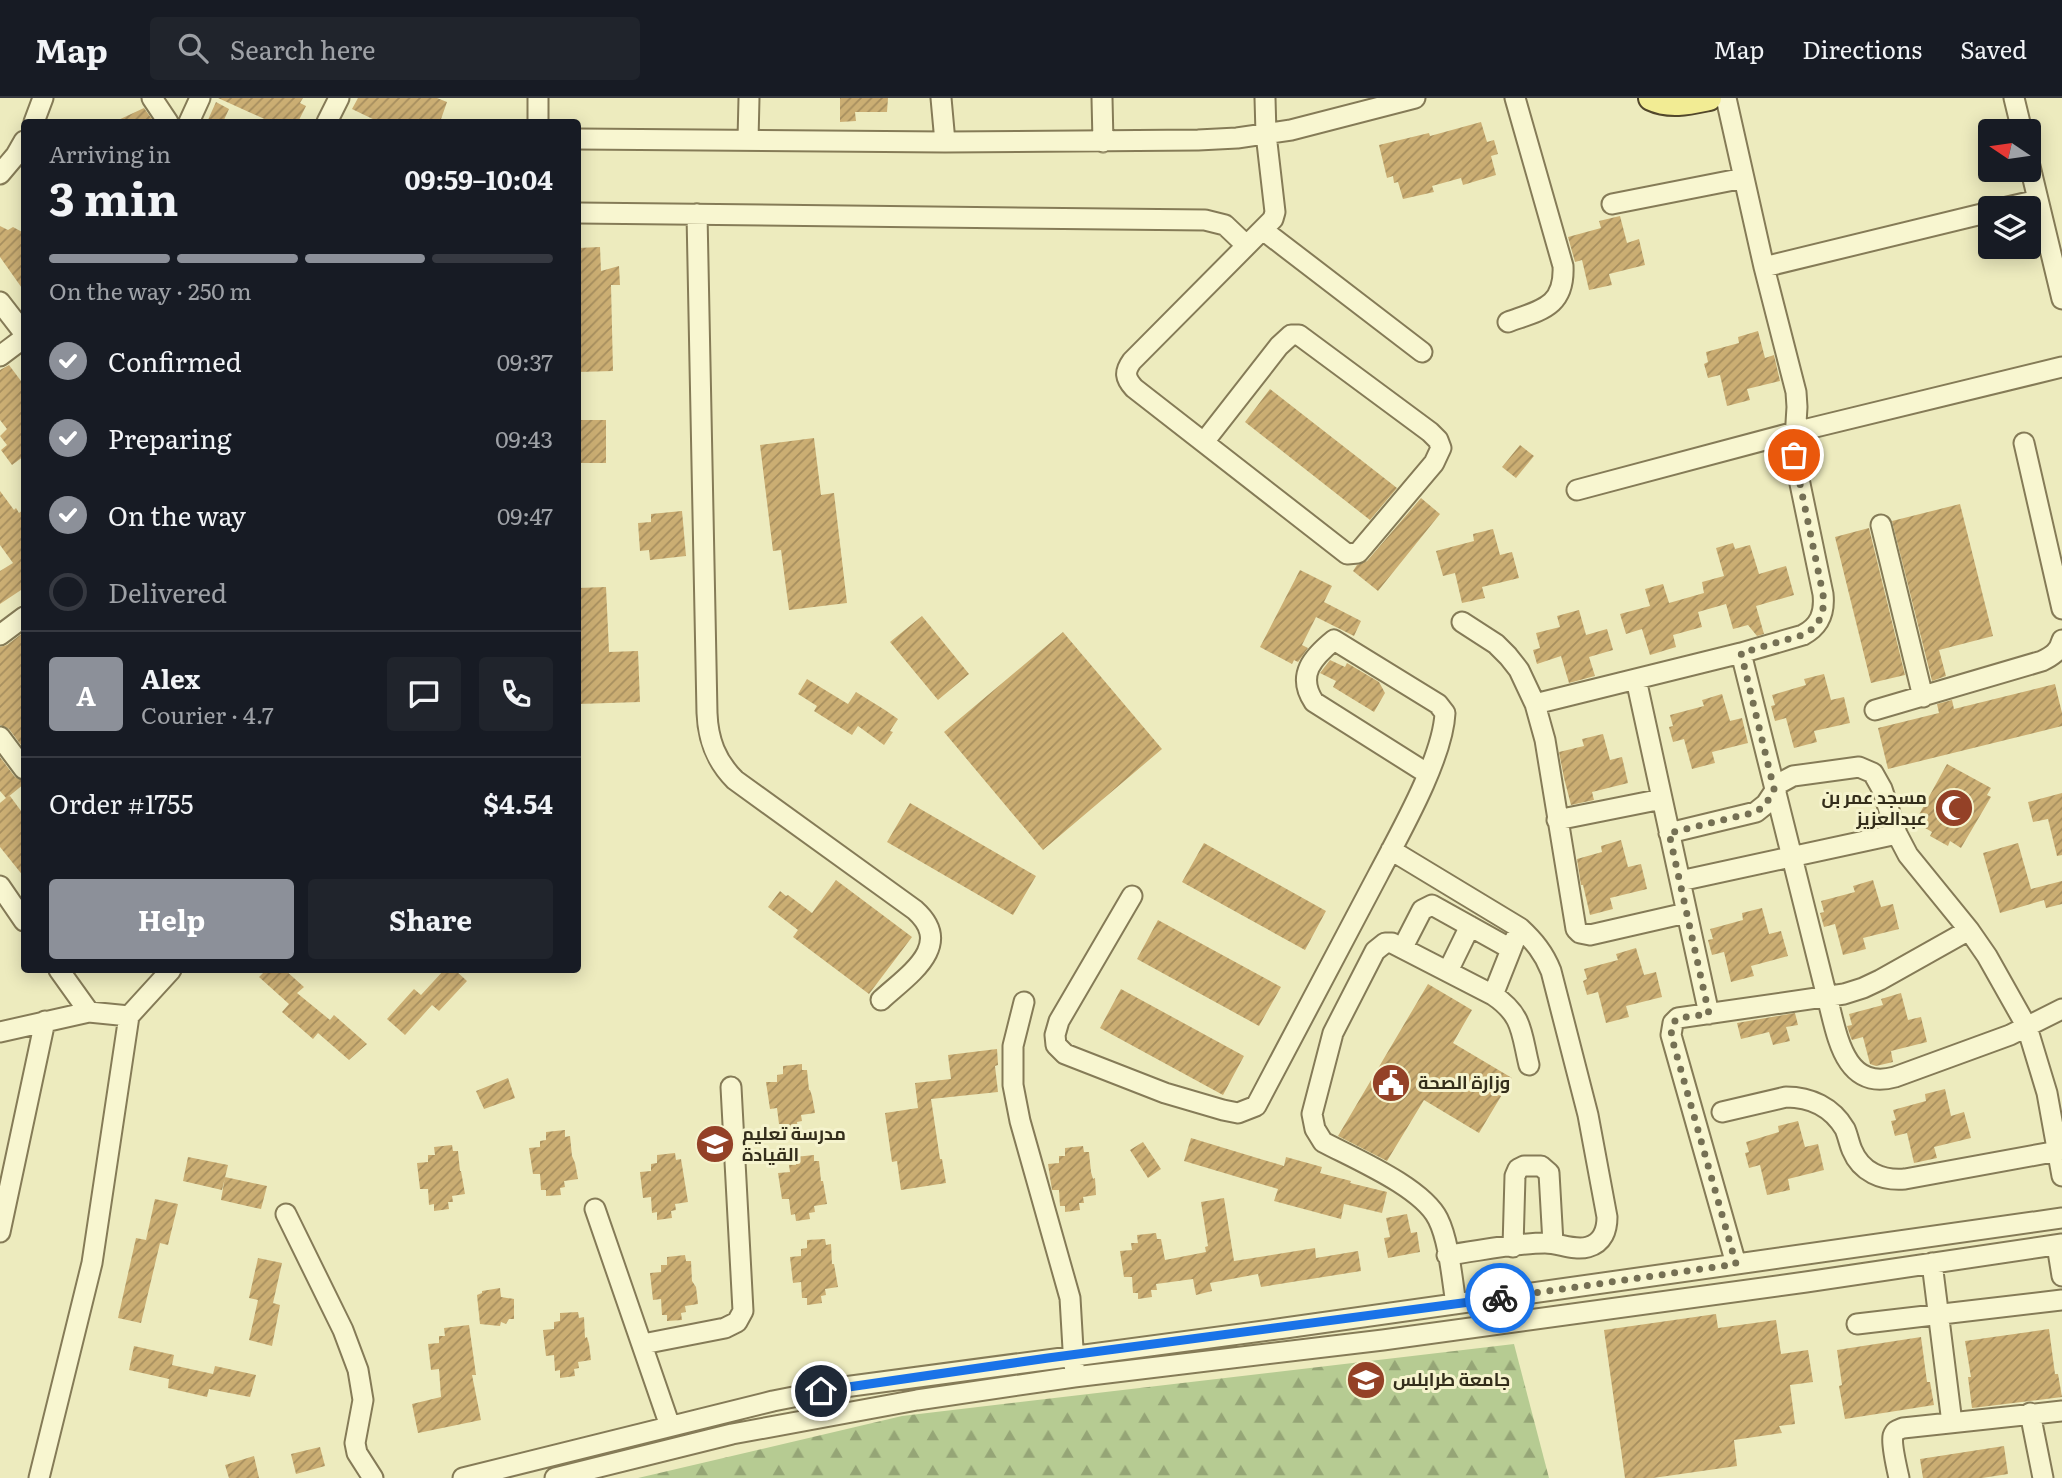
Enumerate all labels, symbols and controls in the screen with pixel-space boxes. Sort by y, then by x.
search box [150,17,640,80]
text: Map [35,24,108,73]
icon: search [174,29,212,67]
text: Search here [230,29,376,68]
text: Map [1713,31,1764,66]
text: Directions [1802,31,1922,66]
text: Saved [1960,31,2027,66]
north arrow [1978,119,2040,182]
map controls [1978,119,2041,259]
text: Arriving in [49,136,171,170]
text: 09:59–10:04 [405,159,553,198]
text: 3 min [49,162,179,230]
button: layers [1978,196,2041,259]
text: On the way · 250 m [49,273,252,307]
text: Confirmed [108,341,242,380]
icon: check [49,342,87,380]
text: 09:37 [497,344,553,378]
text: Preparing [108,418,231,457]
icon: check [49,419,87,457]
text: 09:43 [495,421,553,455]
pin [1764,425,1824,485]
icon: bag [1775,436,1813,474]
text: On the way [108,495,246,534]
icon: check [49,496,87,534]
text: 09:47 [497,498,553,532]
text: Delivered [108,572,227,611]
button: chat [387,657,461,731]
button: phone [479,657,553,731]
text: Alex [141,658,200,697]
text: A [76,675,96,714]
text: Courier · 4.7 [141,697,274,731]
text: Order #1755 [49,783,193,822]
text: $4.54 [483,783,553,822]
place label: مسجد عمر بن عبدالعزيز [1821,783,1927,831]
mosque icon: مسجد عمر بن عبدالعزيز [1933,787,1975,829]
button: Help [49,879,294,959]
button: Share [308,879,553,959]
public building icon: وزارة الصحة [1370,1062,1412,1104]
place label: وزارة الصحة [1418,1068,1510,1095]
place label: مدرسة تعليم القيادة [742,1119,846,1167]
school or university icon: مدرسة تعليم القيادة [694,1123,736,1165]
courier [1465,1263,1535,1333]
icon: bike [1481,1279,1519,1317]
school or university icon: جامعة طرابلس [1345,1359,1387,1401]
pin [791,1361,851,1421]
place label: جامعة طرابلس [1393,1365,1510,1392]
icon: home [802,1372,840,1410]

